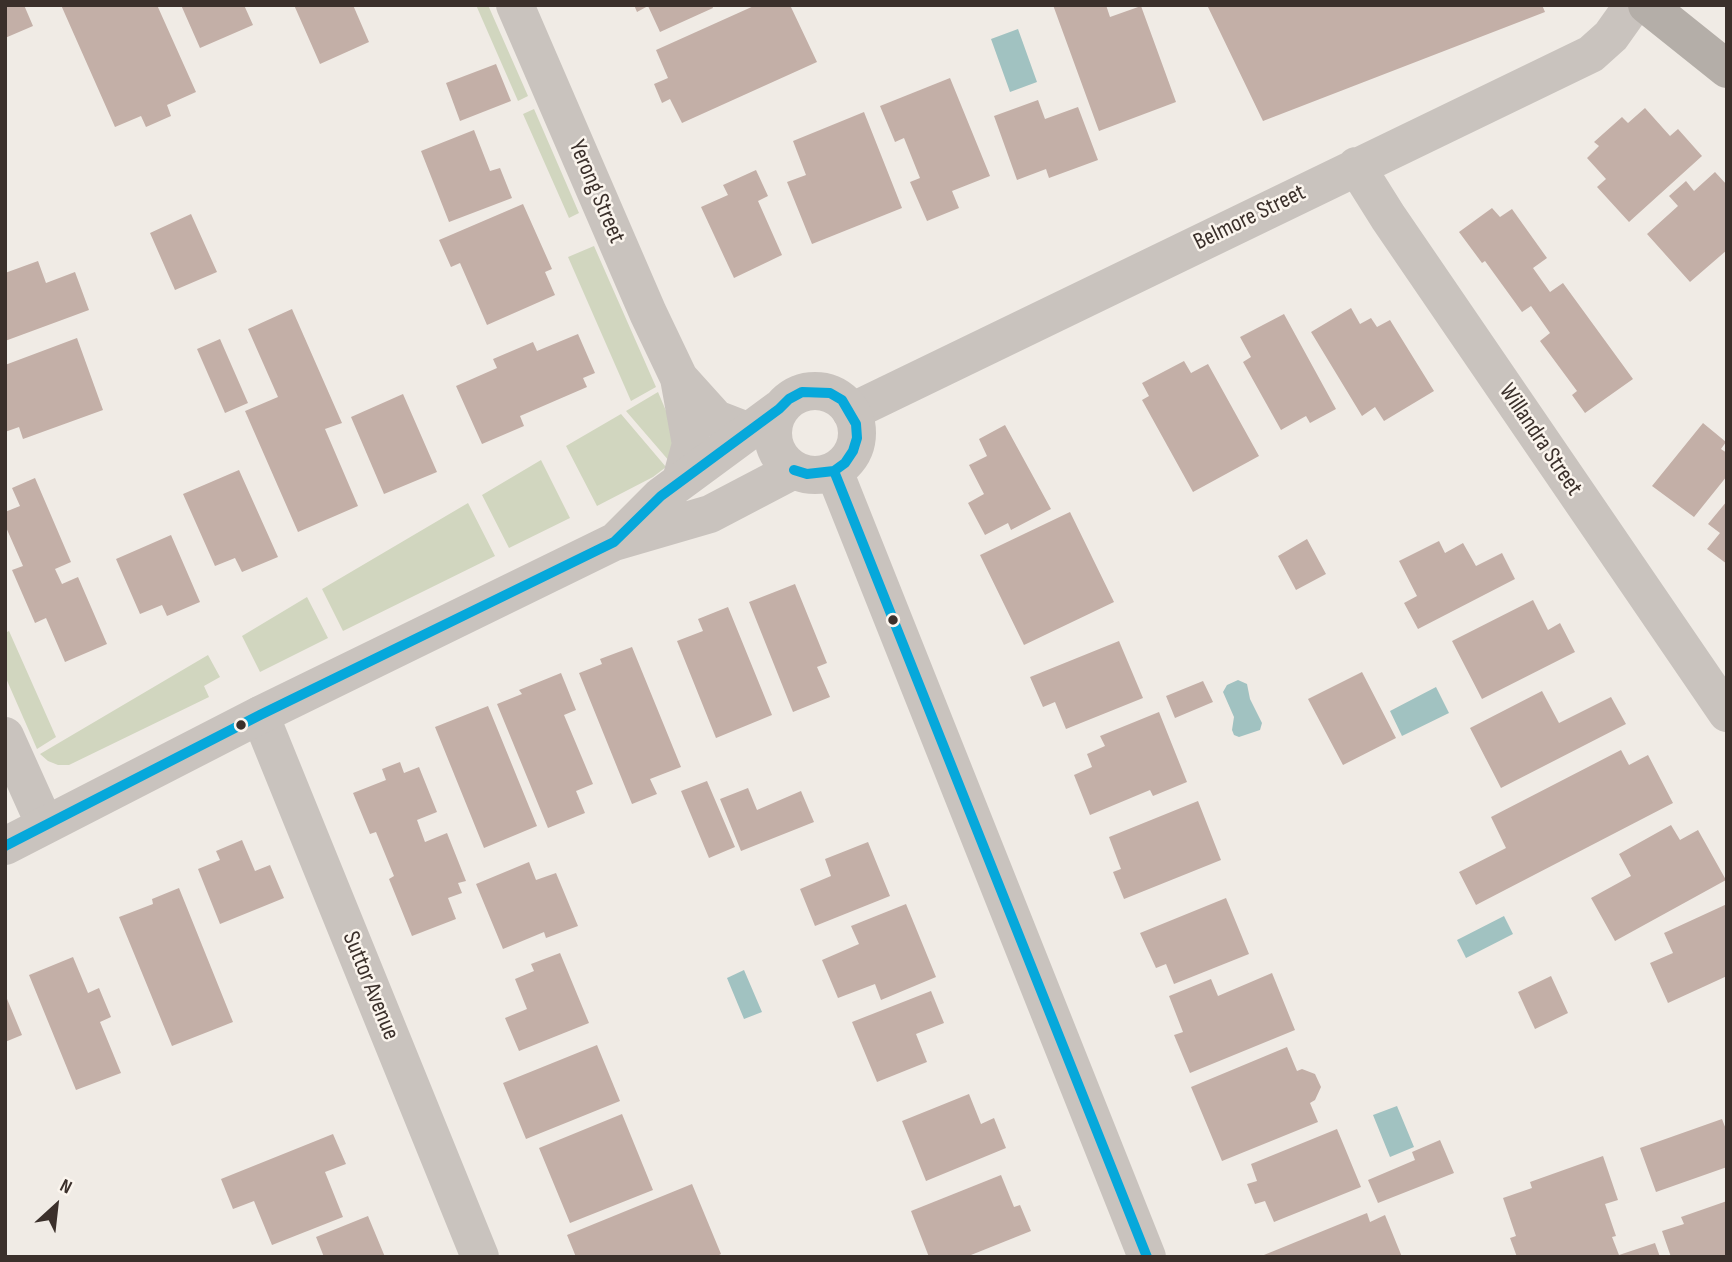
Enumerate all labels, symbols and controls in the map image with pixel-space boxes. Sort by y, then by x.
street label: Yerong Street [561,136,631,248]
street label: Belmore Street [1189,179,1311,257]
street label: Willandra Street [1492,379,1588,501]
unlabelled marker [886,613,900,627]
unlabelled marker [234,718,248,732]
street label: Suttor Avenue [335,928,405,1044]
north arrow [21,1171,91,1241]
text: N [56,1174,76,1199]

